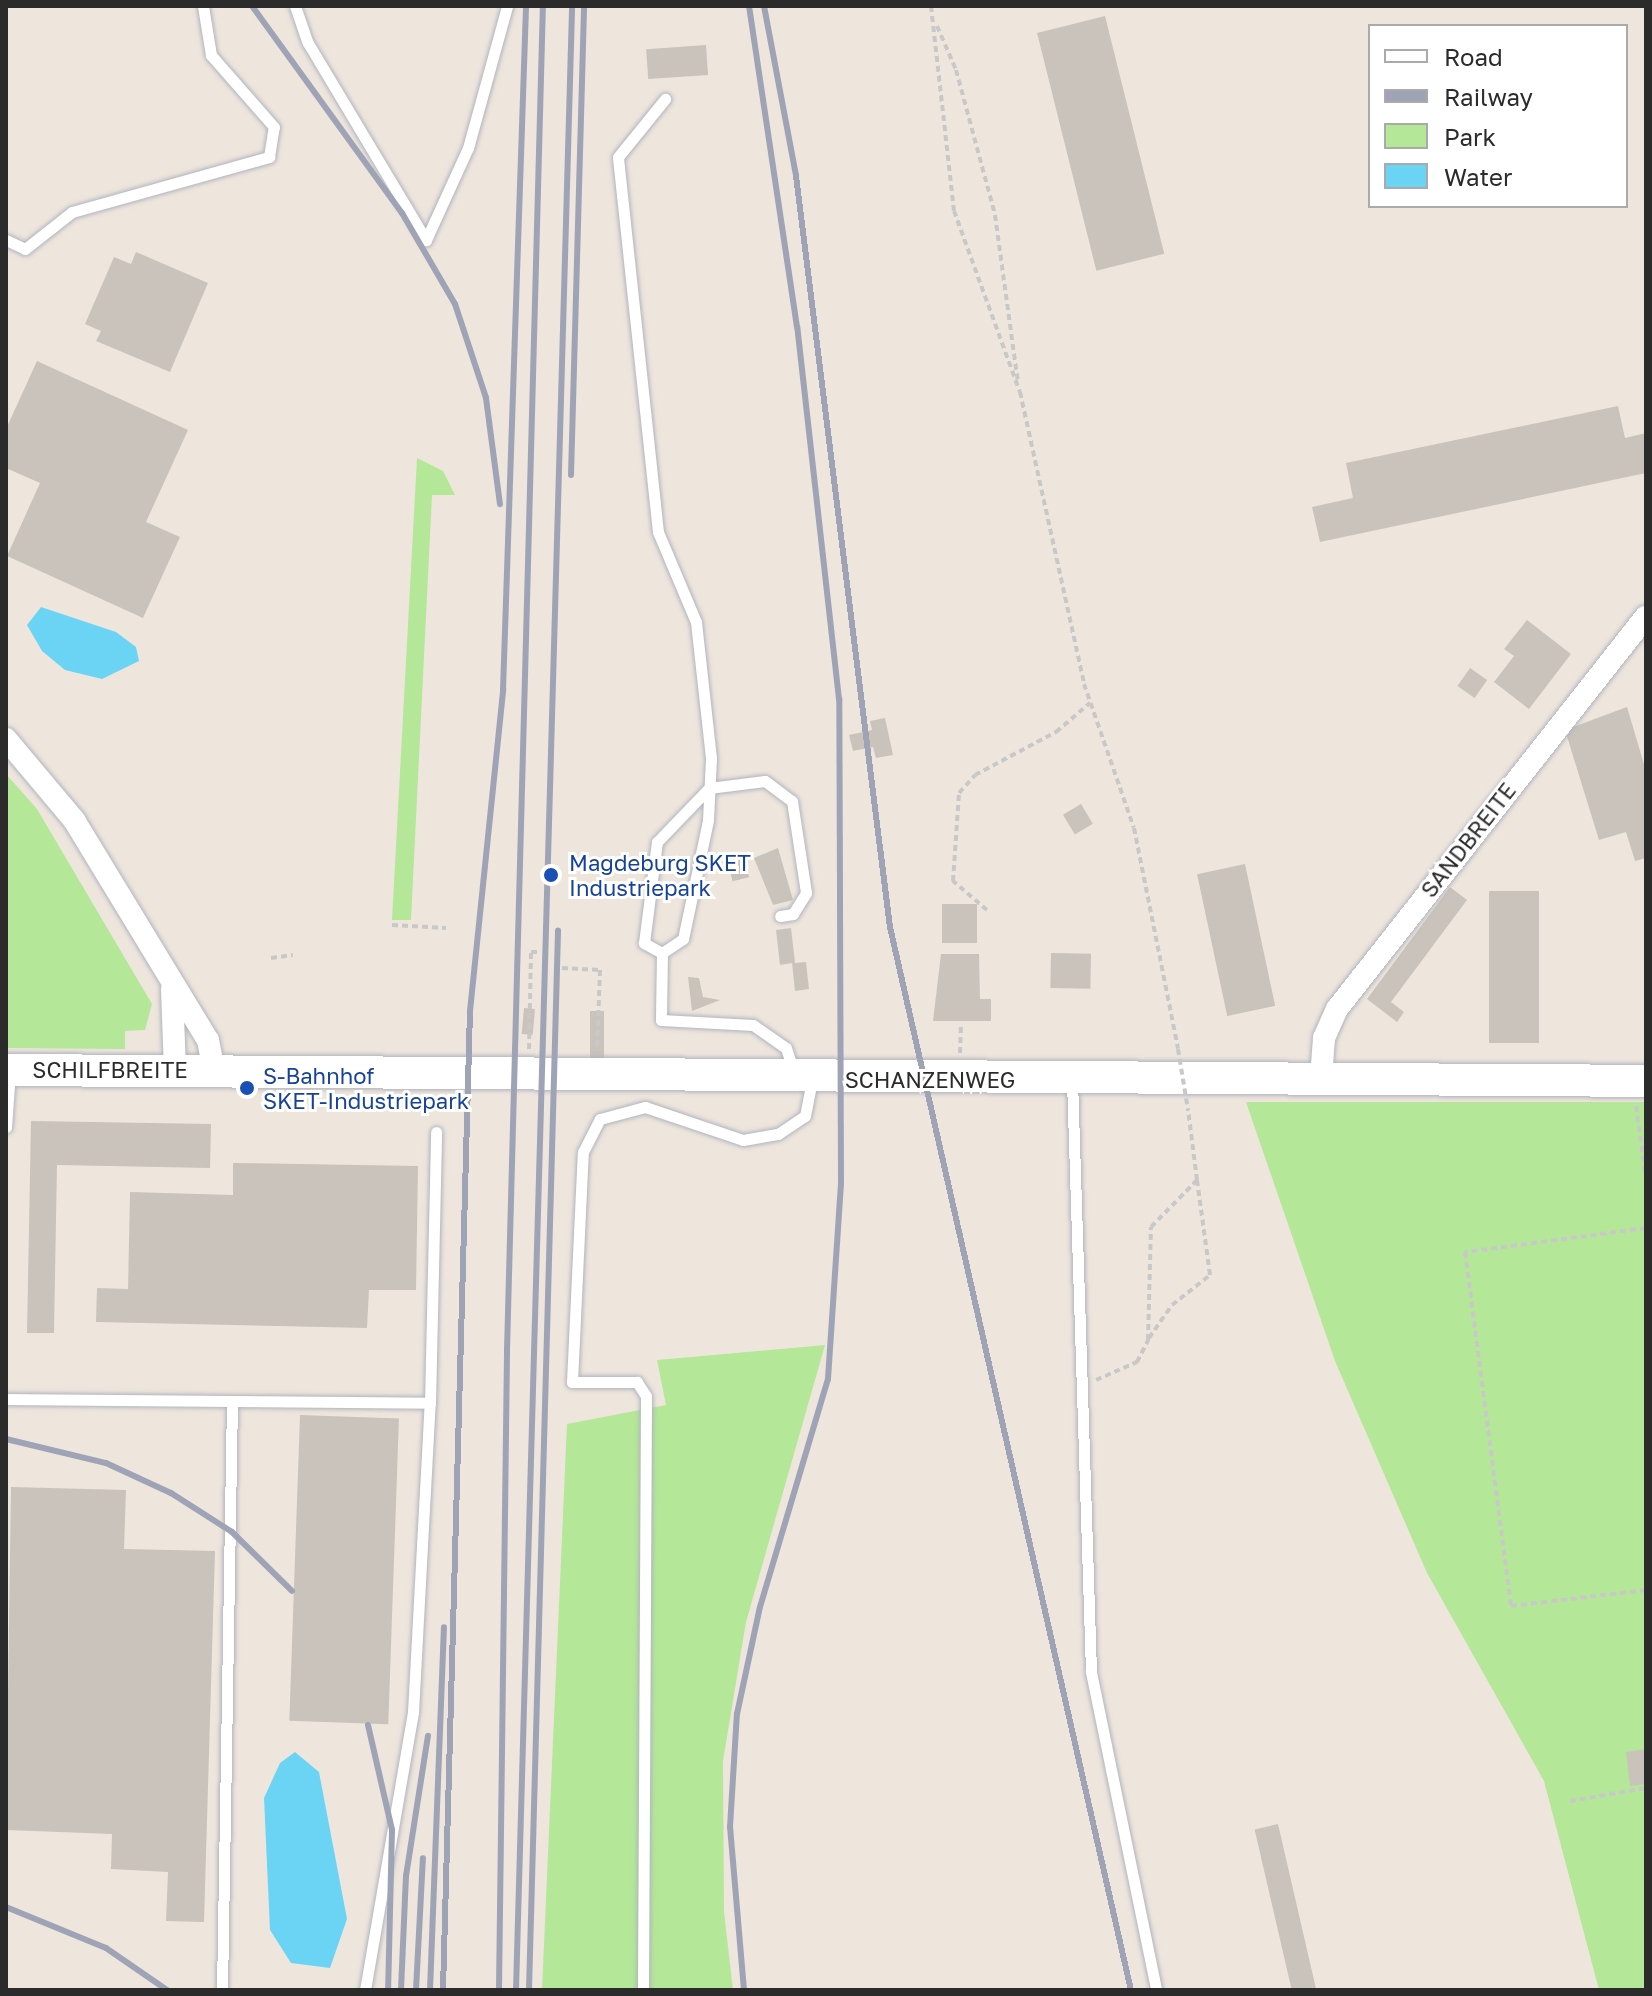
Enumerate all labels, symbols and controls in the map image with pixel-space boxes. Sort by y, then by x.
legend [1368,24,1628,208]
text: Road [1444,42,1503,71]
text: Railway [1444,82,1533,111]
text: Park [1444,122,1496,151]
text: Water [1444,162,1512,191]
street label: SANDBREITE [1415,778,1521,902]
place label: Magdeburg SKET Industriepark [569,849,751,900]
marker: Magdeburg SKET Industriepark [540,864,562,886]
street label: SCHILFBREITE [32,1057,188,1083]
place label: S-Bahnhof SKET-Industriepark [263,1062,469,1114]
street label: SCHANZENWEG [845,1067,1015,1093]
marker: S-Bahnhof SKET-Industriepark [238,1079,256,1097]

